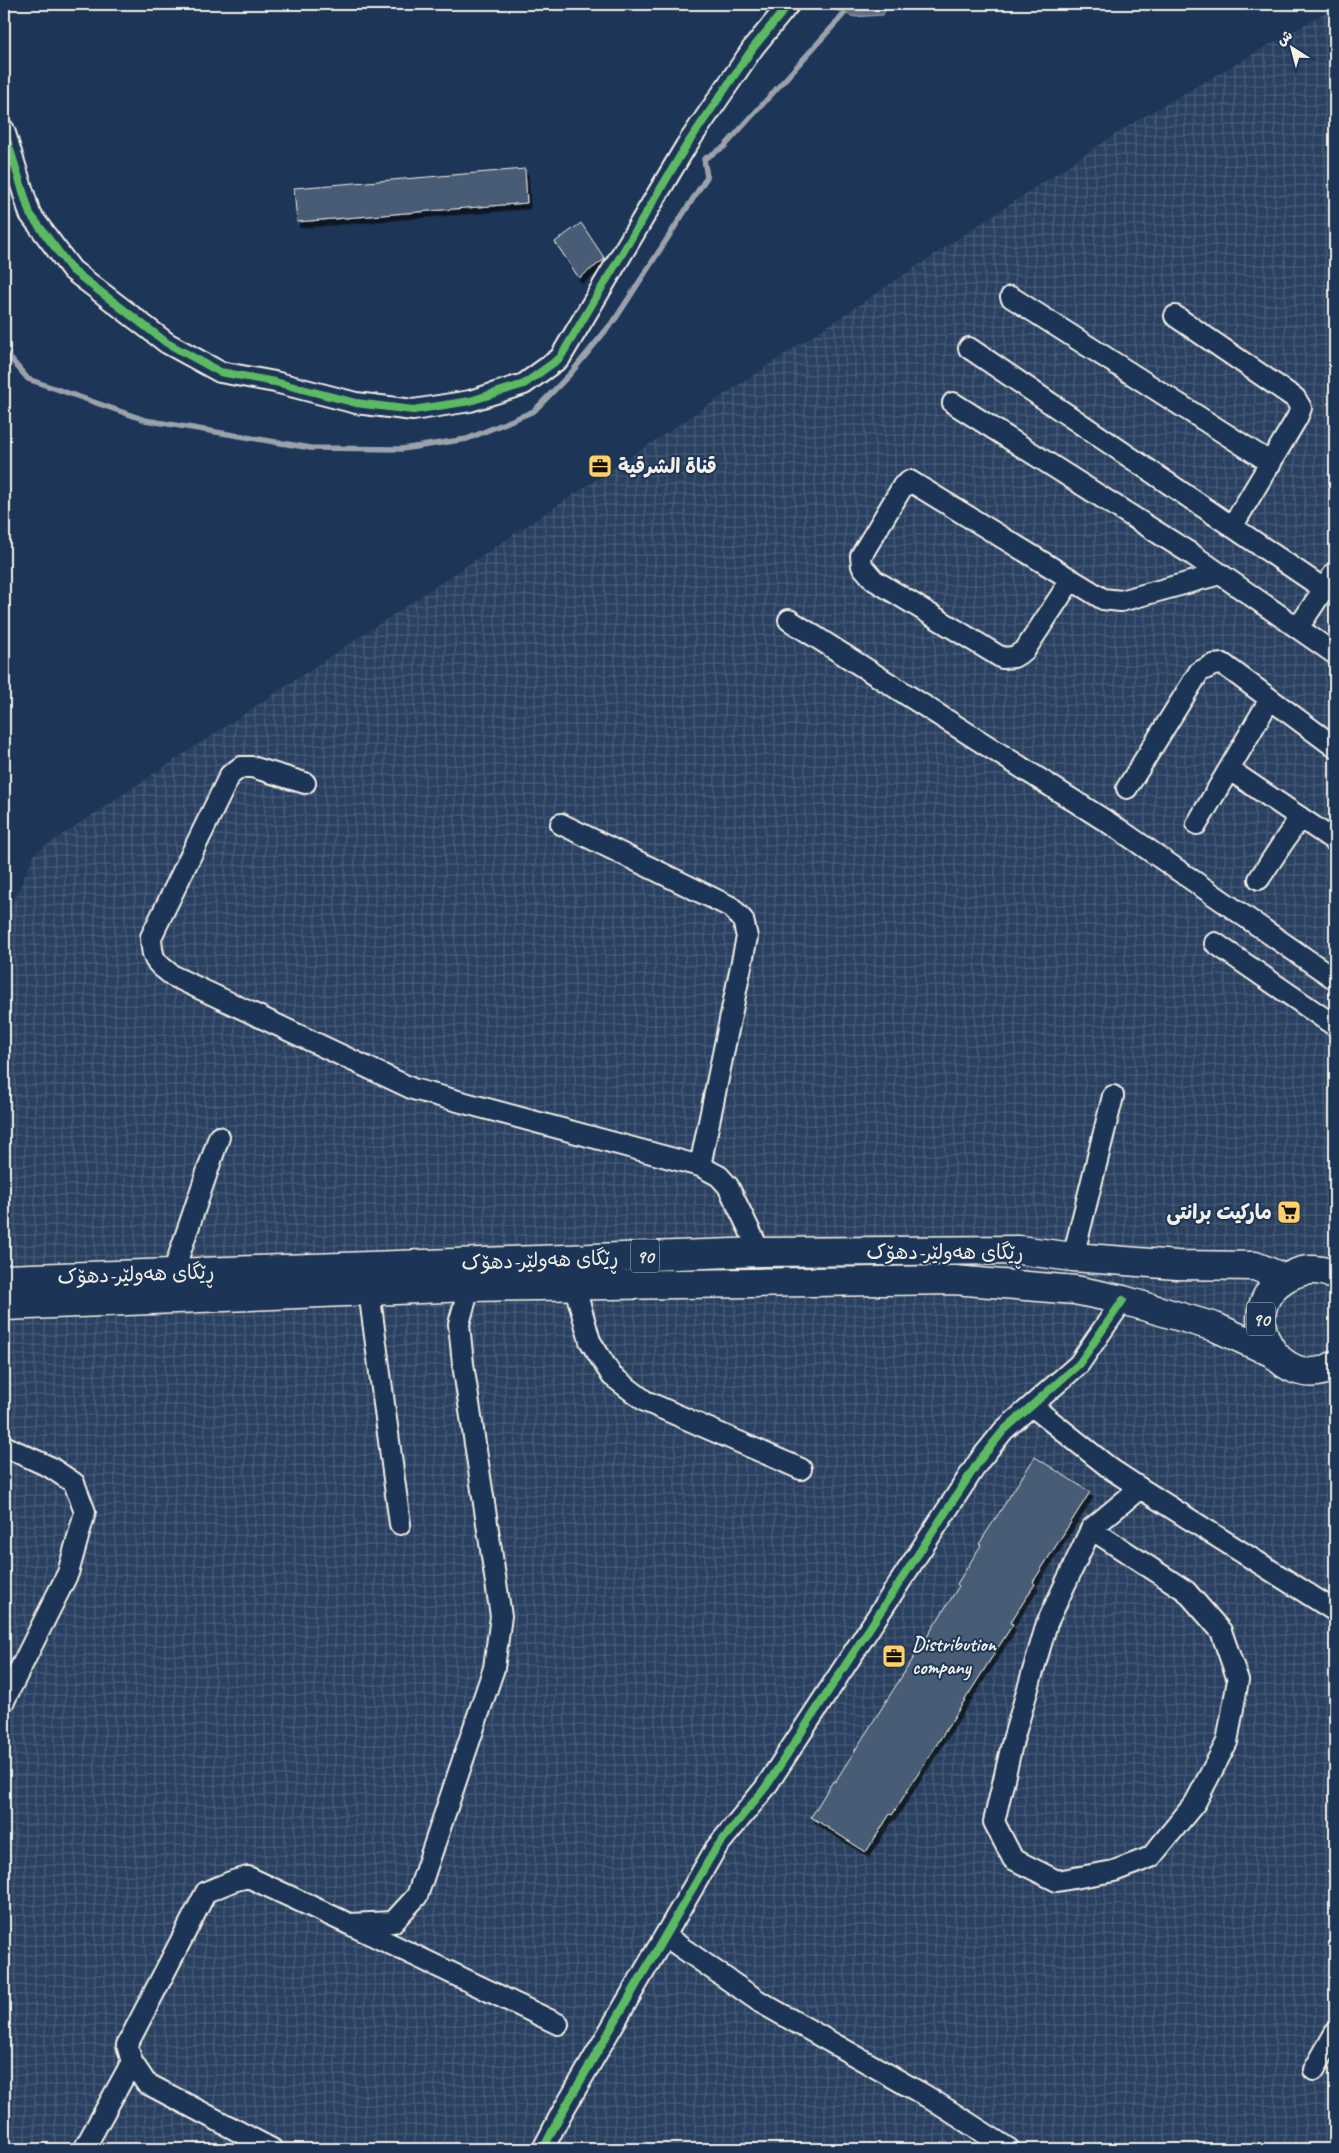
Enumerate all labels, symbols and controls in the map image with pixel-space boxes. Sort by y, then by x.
north arrow [1266,22,1316,72]
text: ش [1273,26,1296,49]
office icon: قناة الشرقية [587,453,613,479]
place label: قناة الشرقية [618,454,717,479]
supermarket icon: مارکیت برانتی [1276,1199,1302,1225]
place label: مارکیت برانتی [1166,1200,1272,1225]
road number: 90 [631,1240,659,1272]
street label: ڕێگای هەولێر-دهۆک [867,1240,1023,1269]
street label: ڕێگای هەولێر-دهۆک [461,1245,619,1280]
street label: ڕێگای هەولێر-دهۆک [57,1259,215,1294]
road number: 90 [1247,1302,1275,1336]
place label: Distribution company [912,1632,998,1681]
office icon: Distribution company [881,1643,907,1669]

